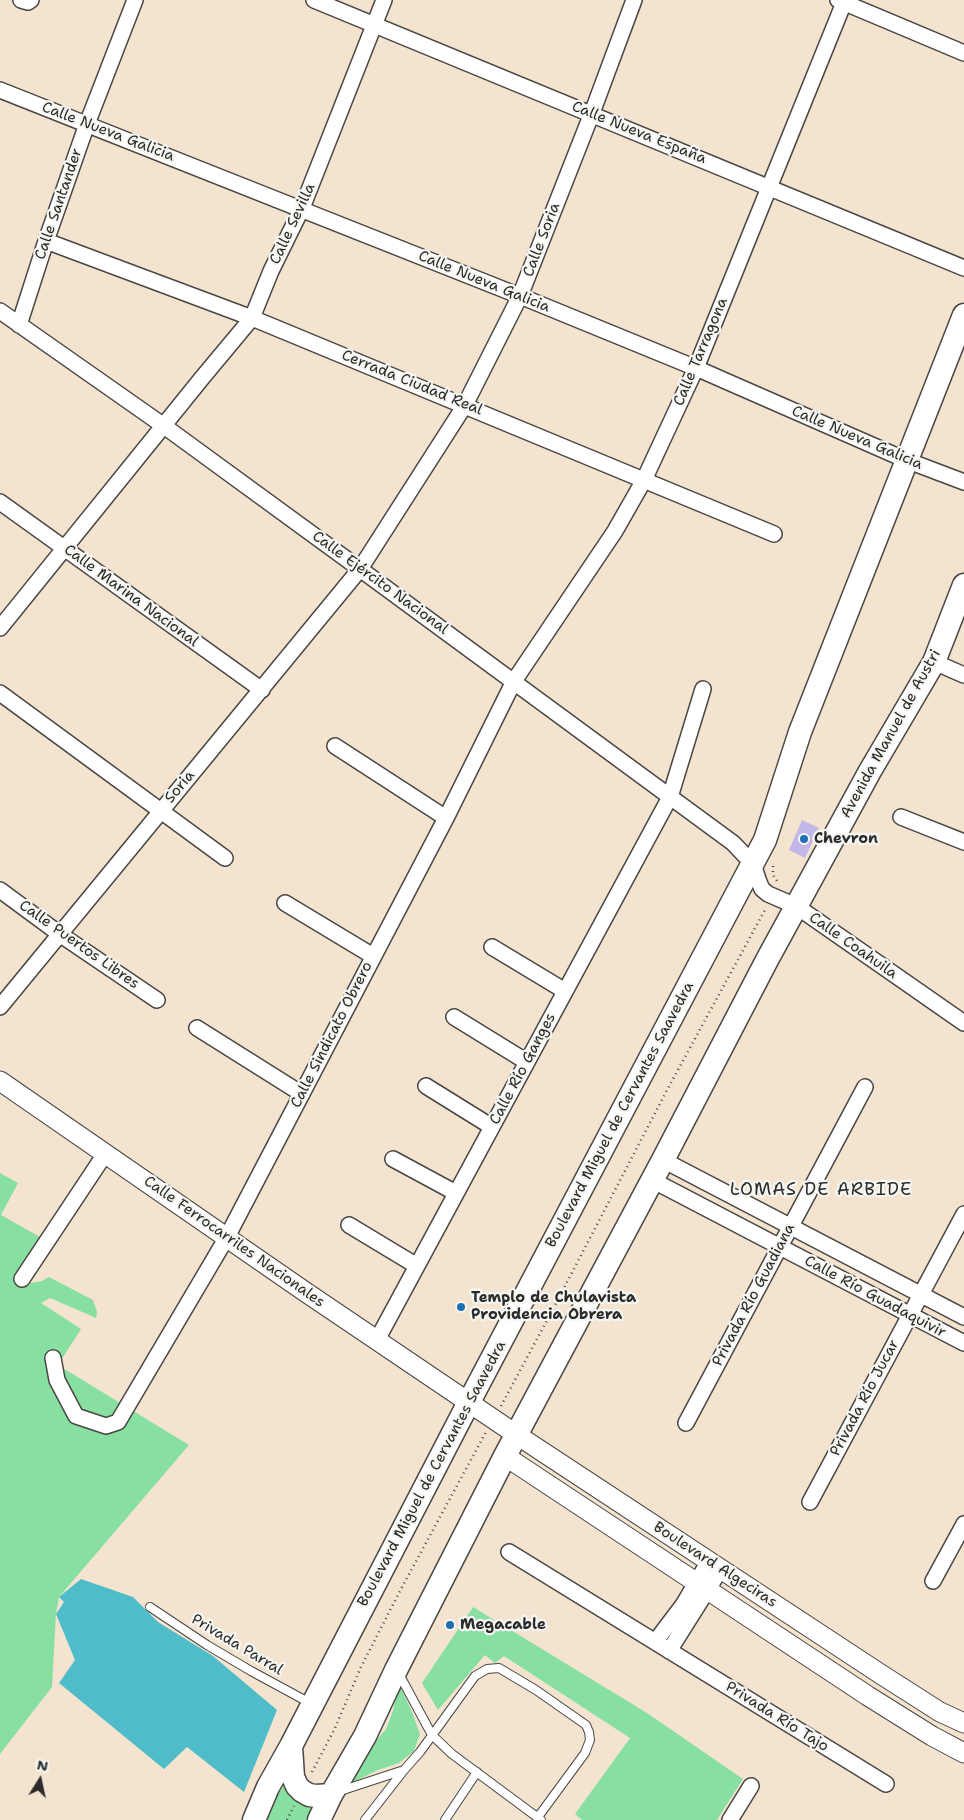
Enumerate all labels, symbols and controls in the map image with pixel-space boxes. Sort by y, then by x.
street label: Calle Nueva Galicia [39,98,177,166]
street label: Calle Nueva España [569,98,709,168]
street label: Calle Santander [32,146,86,262]
street label: Calle Sevilla [266,181,320,267]
street label: Calle Soria [520,200,564,280]
street label: Calle Nueva Galicia [415,247,553,317]
street label: Calle Tarragona [670,295,732,409]
street label: Cerrada Ciudad Real [339,347,485,419]
street label: Calle Nueva Galicia [789,402,925,474]
street label: Calle Ejército Nacional [308,528,452,638]
street label: Calle Marina Nacional [60,541,202,651]
street label: Avenida Manuel de Austri [837,647,945,821]
street label: Soria [161,767,199,807]
place label: Chevron [814,830,878,848]
marker: Chevron [798,833,810,845]
street label: Calle Puertos Libres [15,897,143,993]
street label: Calle Coahuila [805,909,901,983]
street label: Calle Sindicato Obrero [287,959,377,1111]
street label: Boulevard Miguel de Cervantes Saavedra [542,979,698,1251]
street label: Calle Río Ganges [486,1010,560,1128]
street label: Calle Ferrocarriles Nacionales [140,1172,328,1312]
district label: LOMAS DE ARBIDE [728,1179,914,1201]
street label: Privada Río Guadiana [709,1221,799,1369]
street label: Calle Río Guadaquivir [801,1252,949,1342]
place label: Templo de Chulavista Providencia Obrera [471,1289,636,1324]
marker: Templo de Chulavista Providencia Obrera [455,1301,467,1313]
street label: Privada Río Jucar [827,1337,903,1459]
street label: Boulevard Miguel de Cervantes Saavedra [354,1338,510,1610]
street label: Boulevard Algeciras [650,1518,780,1612]
street label: Privada Parral [188,1611,286,1679]
place label: Megacable [460,1616,546,1634]
marker: Megacable [444,1619,456,1631]
street label: Privada Río Tajo [722,1678,832,1756]
north arrow [15,1755,65,1805]
text: N [36,1755,50,1775]

